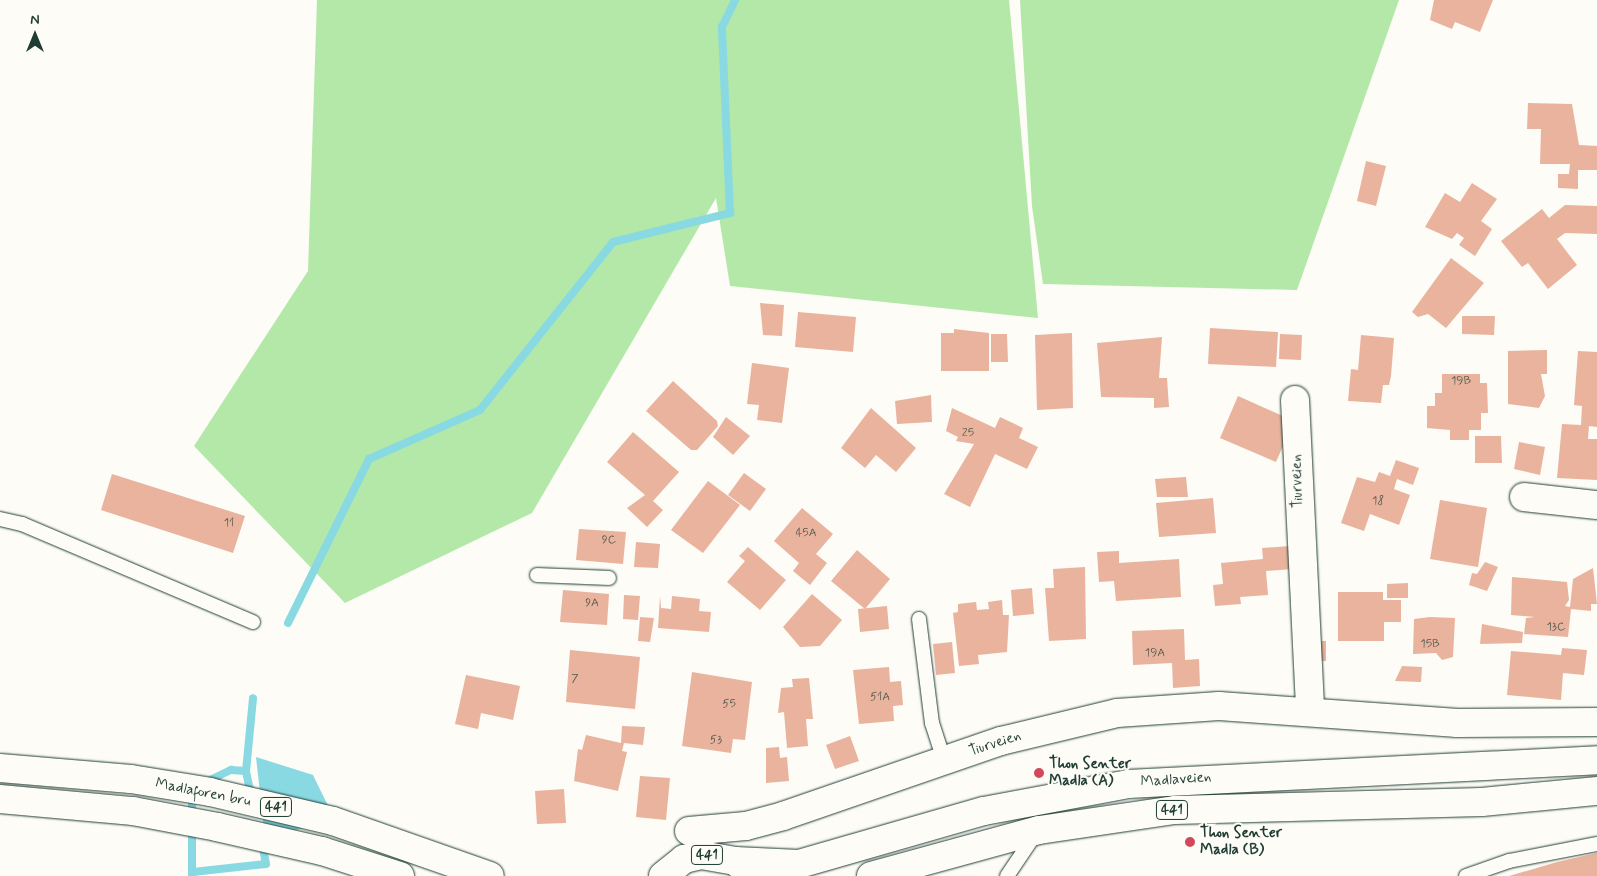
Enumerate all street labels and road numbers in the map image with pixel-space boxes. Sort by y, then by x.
street label: Tiurveien [1288,454,1308,508]
street label: Tiurveien [967,727,1023,761]
street label: Madlaveien [1140,769,1212,791]
street label: Madlaforen bru [154,775,252,811]
road number: 441 [260,796,292,819]
road number: 441 [1156,798,1188,822]
road number: 441 [691,844,723,866]

